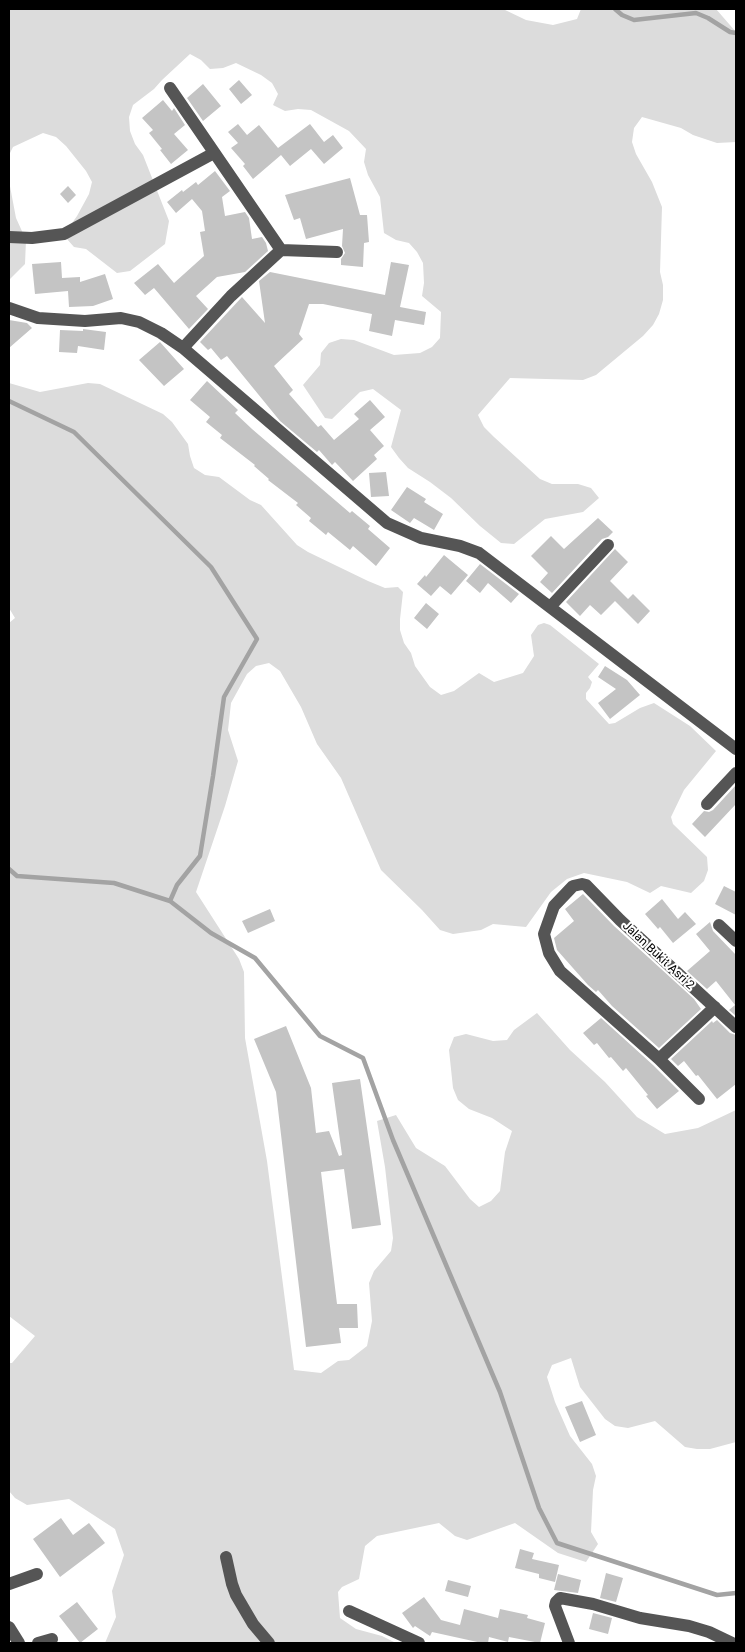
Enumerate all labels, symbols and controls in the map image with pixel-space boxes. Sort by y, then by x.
street label: Jalan Bukit Asri 2 [619,919,697,993]

